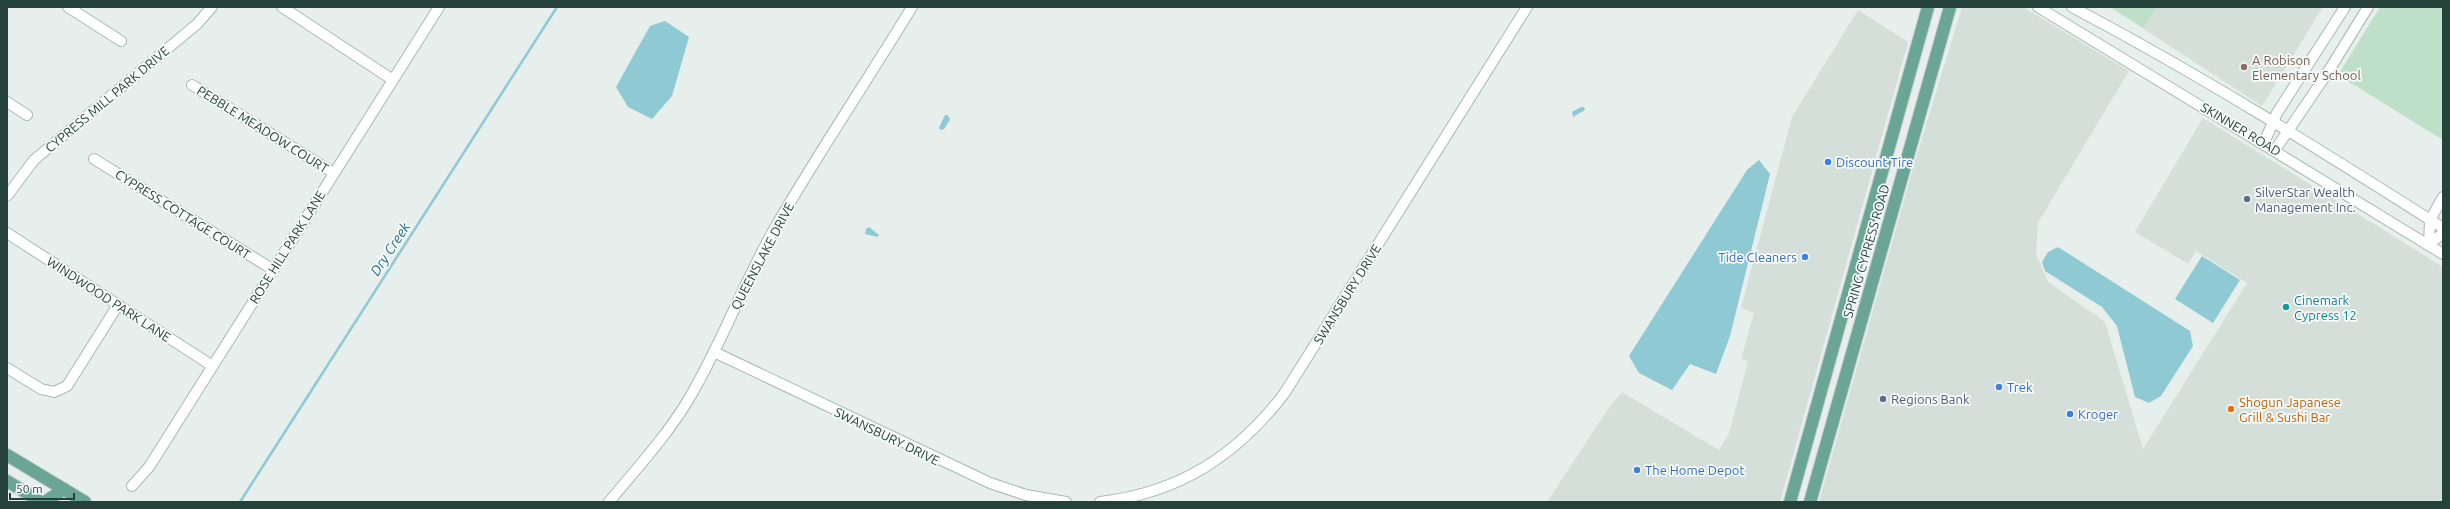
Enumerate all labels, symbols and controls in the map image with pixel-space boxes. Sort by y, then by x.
street label: CYPRESS MILL PARK DRIVE [42,43,172,155]
place label: A Robison Elementary School [2252,53,2361,82]
marker: A Robison Elementary School [2239,62,2249,72]
street label: PEBBLE MEADOW COURT [195,83,331,175]
street label: SKINNER ROAD [2199,100,2283,158]
place label: Discount Tire [1836,155,1913,169]
marker: Discount Tire [1823,157,1833,167]
street label: CYPRESS COTTAGE COURT [113,167,253,261]
street label: SPRING CYPRESS ROAD [1840,183,1892,319]
place label: SilverStar Wealth Management Inc. [2255,185,2356,214]
street label: ROSE HILL PARK LANE [246,188,328,306]
marker: SilverStar Wealth Management Inc. [2242,194,2252,204]
street label: QUEENSLAKE DRIVE [728,200,797,312]
water label: Dry Creek [367,219,414,279]
street label: SWANSBURY DRIVE [1311,242,1383,346]
place label: Tide Cleaners [1718,250,1797,264]
marker: Tide Cleaners [1800,252,1810,262]
street label: WINDWOOD PARK LANE [45,254,173,344]
place label: Cinemark Cypress 12 [2294,293,2357,322]
marker: Cinemark Cypress 12 [2281,302,2291,312]
place label: Trek [2007,380,2033,394]
marker: Trek [1994,382,2004,392]
place label: Regions Bank [1891,392,1970,406]
marker: Regions Bank [1878,394,1888,404]
place label: Shogun Japanese Grill & Sushi Bar [2239,395,2341,424]
marker: Shogun Japanese Grill & Sushi Bar [2226,404,2236,414]
street label: SWANSBURY DRIVE [832,405,942,467]
place label: Kroger [2078,407,2118,421]
marker: Kroger [2065,409,2075,419]
place label: The Home Depot [1645,463,1745,477]
marker: The Home Depot [1632,465,1642,475]
scale bar [10,475,74,501]
text: 50 m [16,482,43,495]

